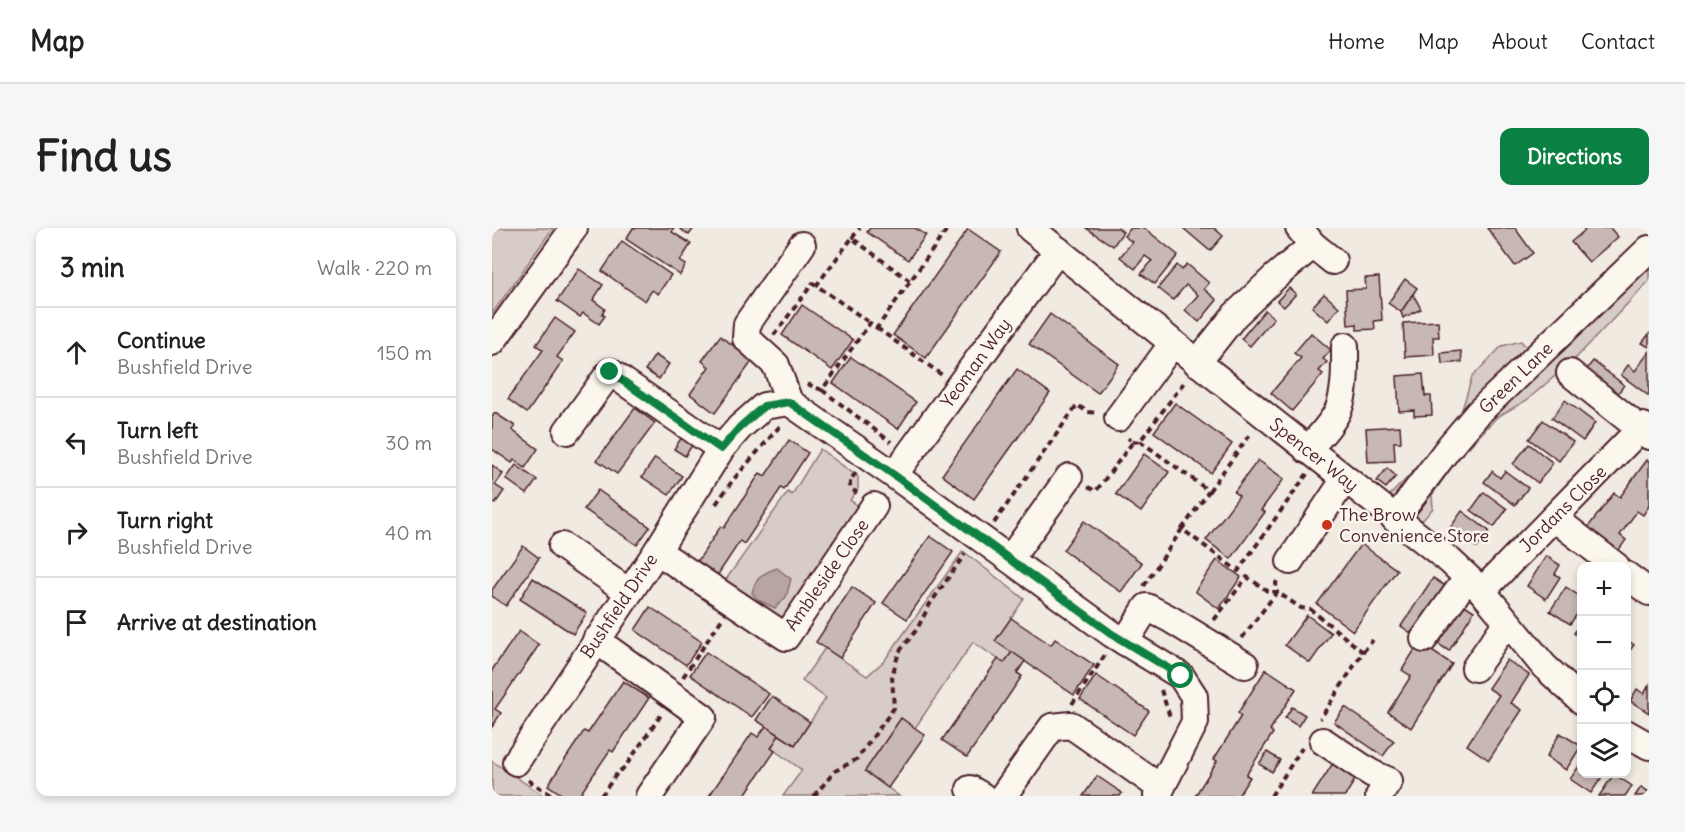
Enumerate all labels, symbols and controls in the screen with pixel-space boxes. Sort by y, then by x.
text: Map [30,23,84,59]
text: Home [1328,28,1385,55]
text: Map [1418,28,1459,55]
text: About [1492,28,1548,55]
text: Contact [1581,28,1655,55]
button: Directions [1500,128,1649,185]
text: Find us [36,130,172,182]
text: 3 min [60,251,125,284]
text: Walk · 220 m [317,255,432,280]
street label: Yeoman Way [935,313,1016,412]
text: Continue [117,326,206,354]
icon: ahead [60,336,93,369]
street label: Green Lane [1474,337,1557,419]
text: 150 m [377,340,432,365]
text: Bushfield Drive [117,354,252,379]
route end [596,358,622,384]
street label: Spencer Way [1265,413,1363,497]
text: Turn left [117,416,198,444]
icon: left [60,426,93,459]
text: 30 m [385,430,432,455]
text: Bushfield Drive [117,444,252,469]
street label: Jordans Close [1514,460,1611,557]
place label: The Brow Convenience Store [1339,503,1489,547]
text: Turn right [117,506,213,534]
street label: Ambleside Close [779,514,874,635]
icon: right [60,516,93,549]
marker: The Brow Convenience Store [1320,518,1334,532]
text: 40 m [385,520,432,545]
text: Bushfield Drive [117,534,252,559]
street label: Bushfield Drive [575,549,662,663]
map controls [1577,562,1631,778]
button: + [1577,562,1631,616]
icon: arrive [60,606,93,639]
text: Arrive at destination [117,608,317,636]
button: − [1577,616,1631,670]
route start [1167,662,1193,688]
button: locate [1577,670,1631,724]
button: layers [1577,724,1631,778]

